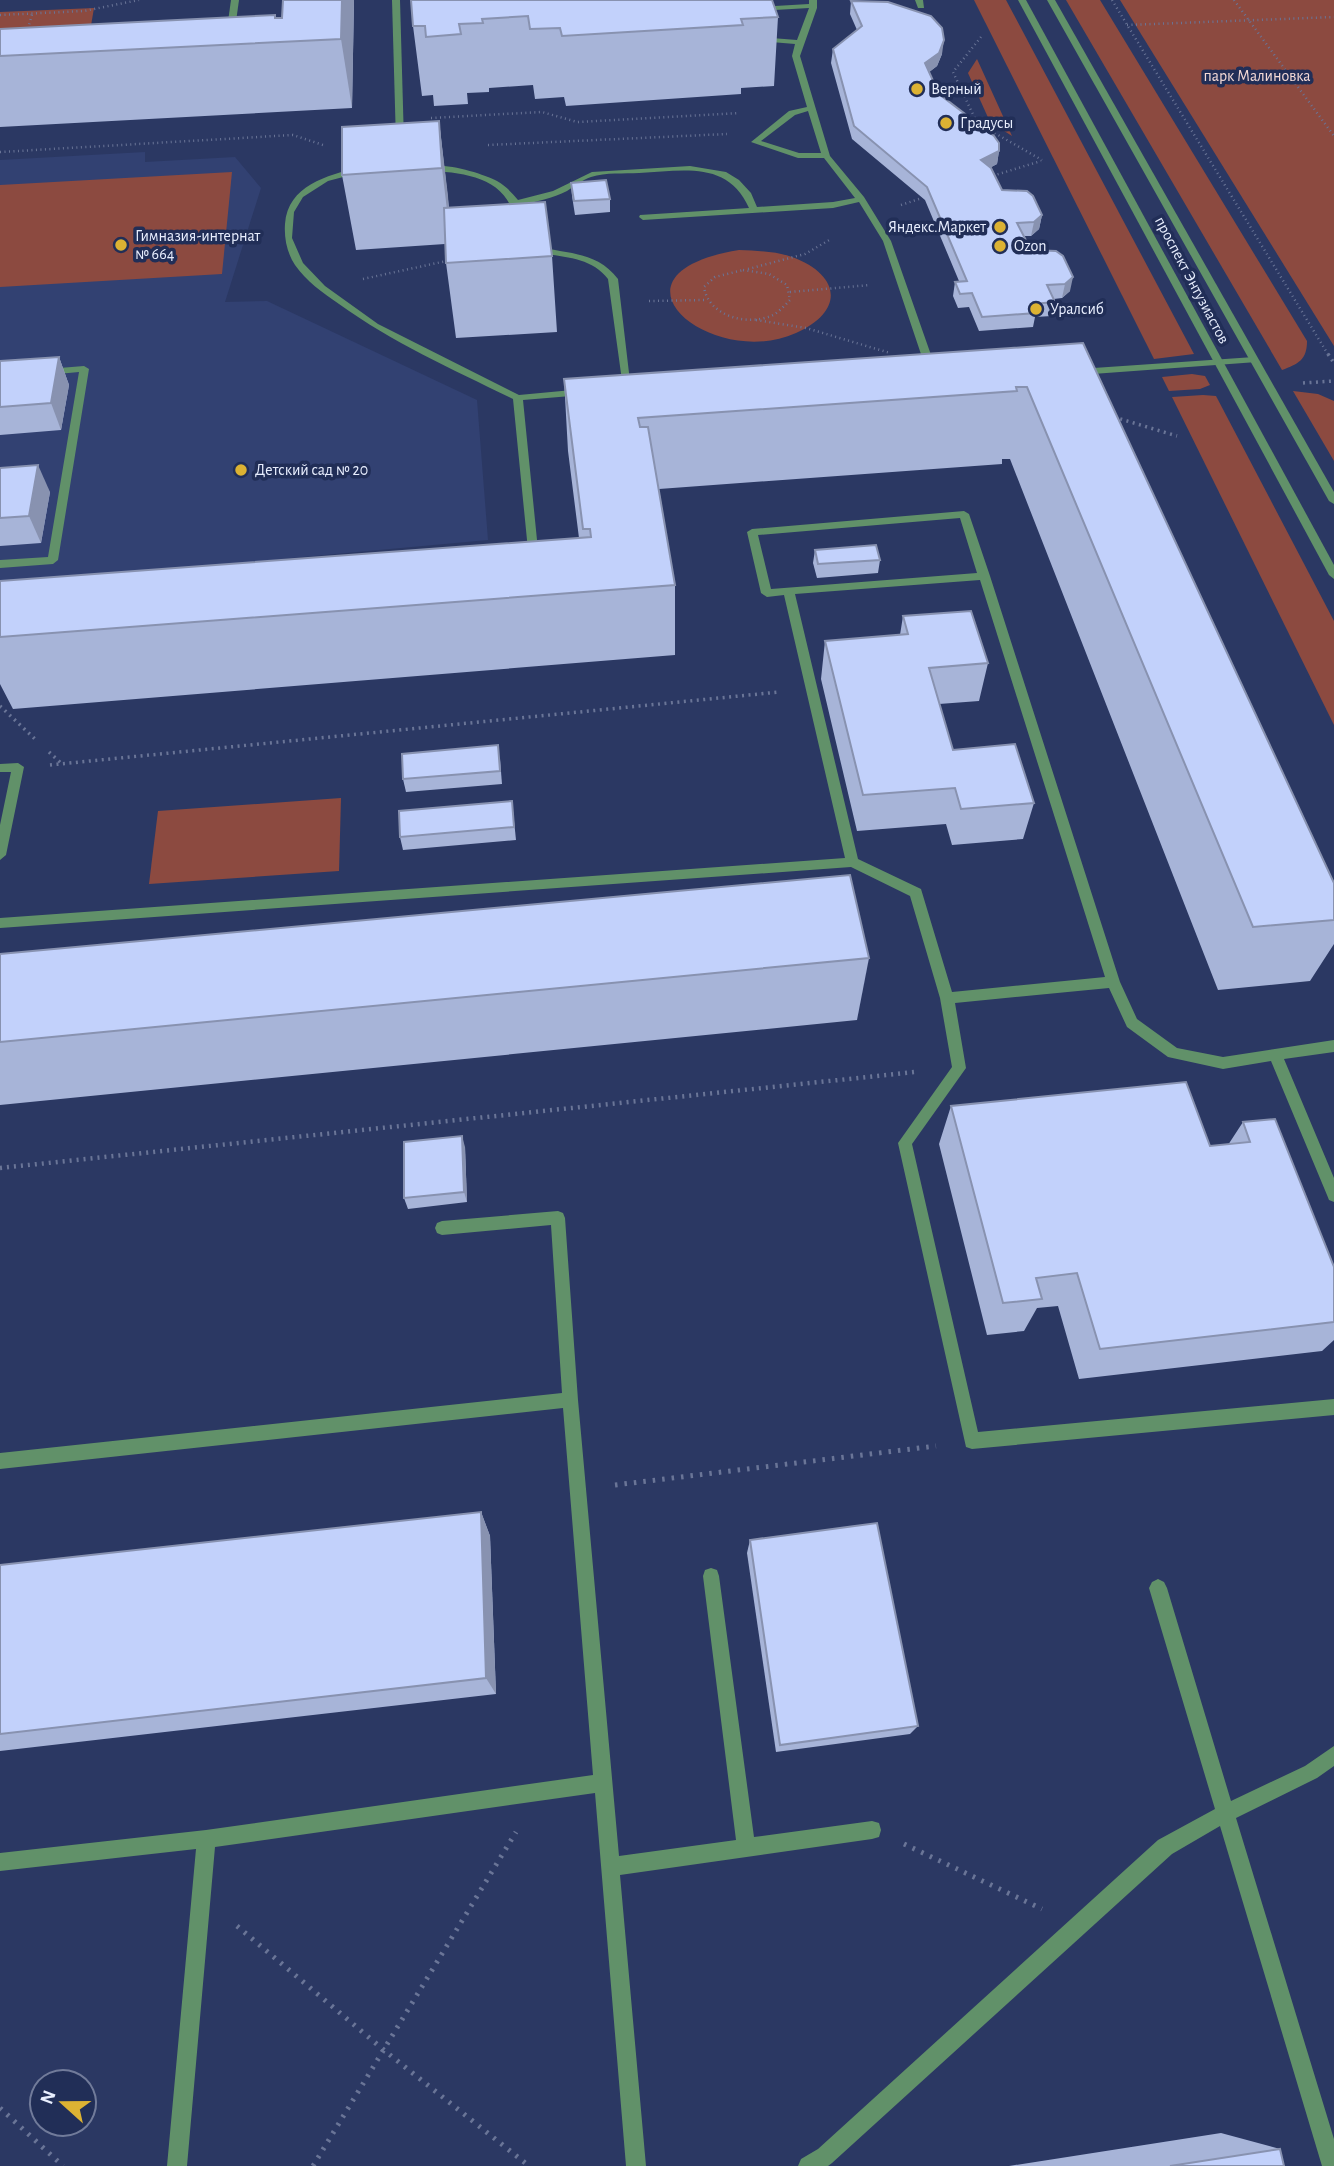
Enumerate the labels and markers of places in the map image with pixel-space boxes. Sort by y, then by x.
marker: Верный [909,81,925,97]
place label: Верный [931,81,982,97]
marker: Градусы [938,115,954,131]
place label: Градусы [960,115,1013,132]
place label: Яндекс.Маркет [888,219,986,235]
marker: Яндекс.Маркет [992,219,1008,235]
place label: Гимназия-интернат № 664 [135,228,261,262]
marker: Гимназия-интернат № 664 [113,237,129,253]
marker: Ozon [992,238,1008,254]
place label: Ozon [1014,238,1046,254]
marker: Уралсиб [1028,301,1044,317]
place label: Уралсиб [1050,301,1104,317]
marker: Детский сад № 20 [233,462,249,478]
place label: Детский сад № 20 [255,462,368,478]

